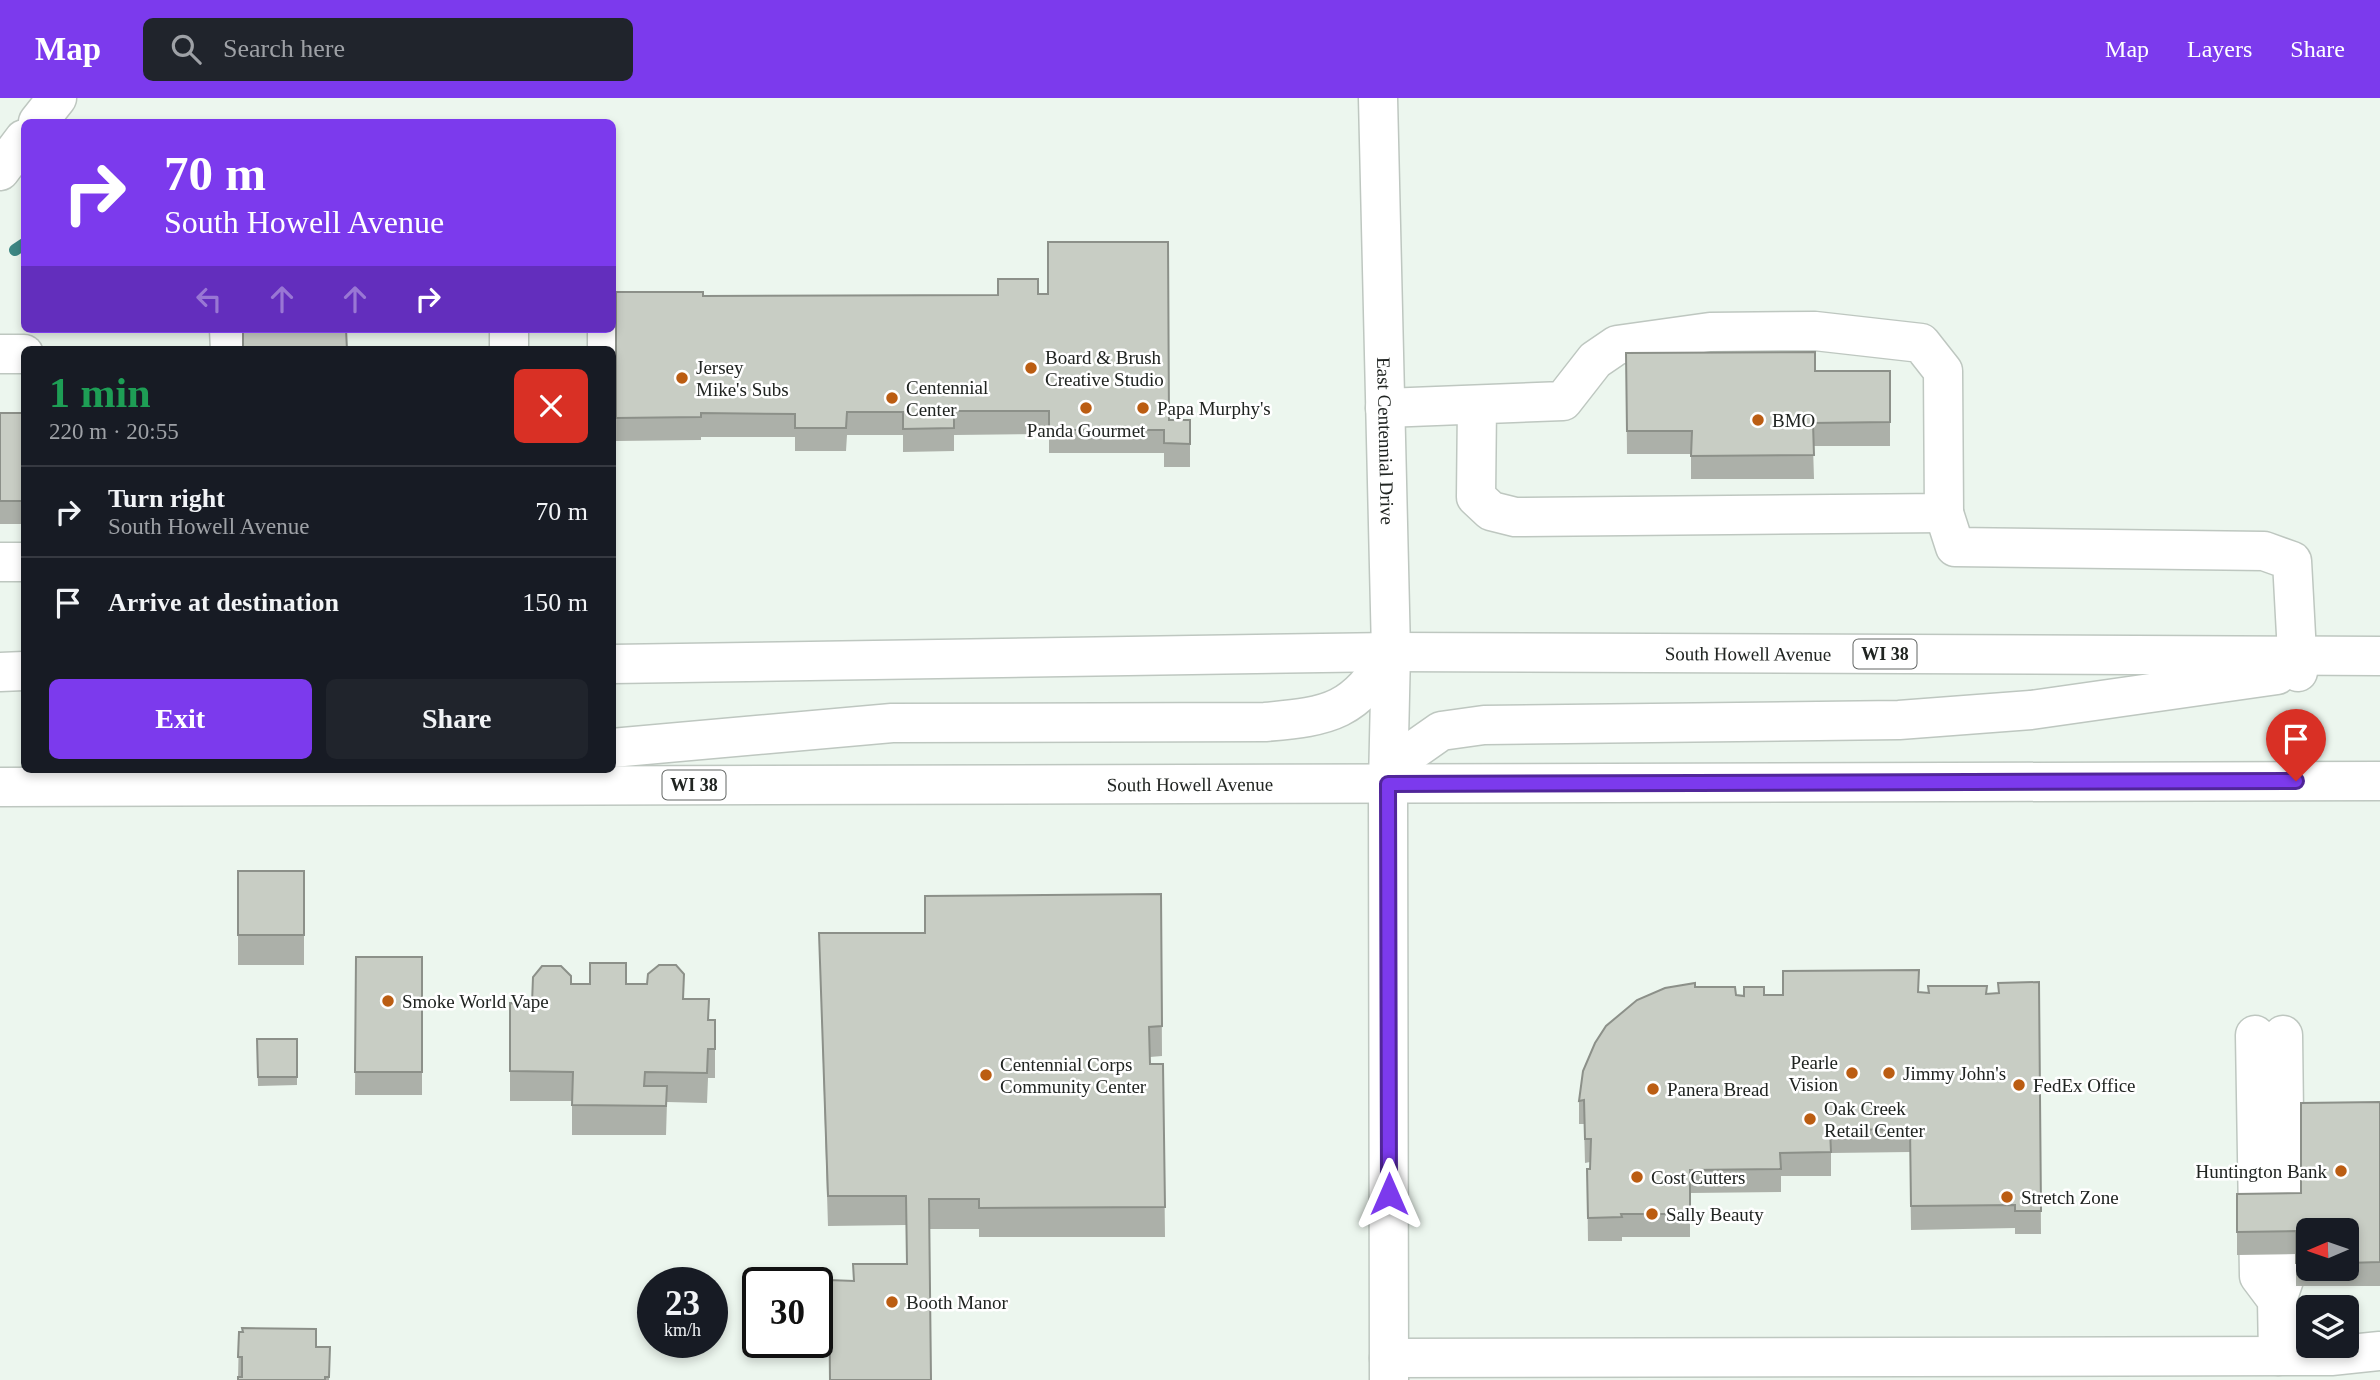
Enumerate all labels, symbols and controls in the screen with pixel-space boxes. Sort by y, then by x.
search box [143,18,633,81]
icon: search [167,30,205,68]
text: Map [35,31,101,67]
text: Search here [223,34,345,63]
text: Map [2105,36,2149,62]
text: Layers [2187,36,2252,62]
text: Share [2290,36,2345,62]
text: 70 m [164,146,266,201]
icon: right [49,147,140,238]
text: South Howell Avenue [164,204,444,240]
icon: left [190,280,228,318]
icon: ahead [263,280,301,318]
icon: ahead [336,280,374,318]
icon: right [409,280,447,318]
place label: Board & Brush Creative Studio [1045,347,1164,390]
place label: Jersey Mike's Subs [696,357,789,400]
street label: East Centennial Drive [1373,357,1398,525]
marker: Board & Brush Creative Studio [1023,360,1039,376]
button: close [514,369,588,443]
text: 1 min [49,370,151,416]
marker: Jersey Mike's Subs [674,370,690,386]
place label: Centennial Center [906,377,988,420]
marker: Centennial Center [884,390,900,406]
place label: Papa Murphy's [1157,398,1271,419]
marker: Panda Gourmet [1078,400,1094,416]
marker: Papa Murphy's [1135,400,1151,416]
place label: BMO [1772,410,1815,431]
marker: BMO [1750,412,1766,428]
text: 220 m · 20:55 [49,419,179,444]
place label: Panda Gourmet [1027,420,1146,441]
text: Turn right [108,484,225,513]
icon: right [49,493,87,531]
text: 70 m [535,497,588,526]
text: South Howell Avenue [108,514,309,539]
icon: arrive [49,584,87,622]
text: Arrive at destination [108,588,339,617]
text: 150 m [522,588,588,617]
road number: WI 38 [1854,640,1916,668]
street label: South Howell Avenue [1665,643,1831,665]
button: Exit [49,679,312,759]
button: Share [326,679,588,759]
pin [2266,709,2326,781]
icon: arrive [2277,720,2315,758]
road number: WI 38 [662,770,726,800]
street label: South Howell Avenue [1107,774,1273,795]
place label: Smoke World Vape [402,991,549,1012]
marker: Smoke World Vape [380,993,396,1009]
place label: Pearle Vision [1788,1052,1838,1095]
place label: Centennial Corps Community Center [1000,1054,1147,1097]
place label: Jimmy John's [1903,1063,2006,1084]
marker: Pearle Vision [1844,1065,1860,1081]
marker: Jimmy John's [1881,1065,1897,1081]
marker: Centennial Corps Community Center [978,1067,994,1083]
place label: FedEx Office [2033,1075,2136,1096]
marker: FedEx Office [2011,1077,2027,1093]
place label: Panera Bread [1667,1079,1769,1100]
marker: Panera Bread [1645,1081,1661,1097]
place label: Oak Creek Retail Center [1824,1098,1925,1141]
marker: Oak Creek Retail Center [1802,1111,1818,1127]
position arrow [1352,1157,1426,1231]
place label: Huntington Bank [2196,1161,2327,1182]
marker: Huntington Bank [2333,1163,2349,1179]
place label: Cost Cutters [1651,1167,1745,1188]
marker: Cost Cutters [1629,1169,1645,1185]
place label: Stretch Zone [2021,1187,2119,1208]
marker: Stretch Zone [1999,1189,2015,1205]
place label: Sally Beauty [1666,1204,1764,1225]
marker: Sally Beauty [1644,1206,1660,1222]
north arrow [2296,1218,2359,1281]
map controls [2296,1218,2359,1358]
speed limit sign: 30 [742,1267,833,1358]
text: 23 [665,1284,700,1323]
place label: Booth Manor [906,1292,1009,1313]
marker: Booth Manor [884,1294,900,1310]
button: layers [2296,1295,2359,1358]
text: km/h [664,1320,701,1340]

